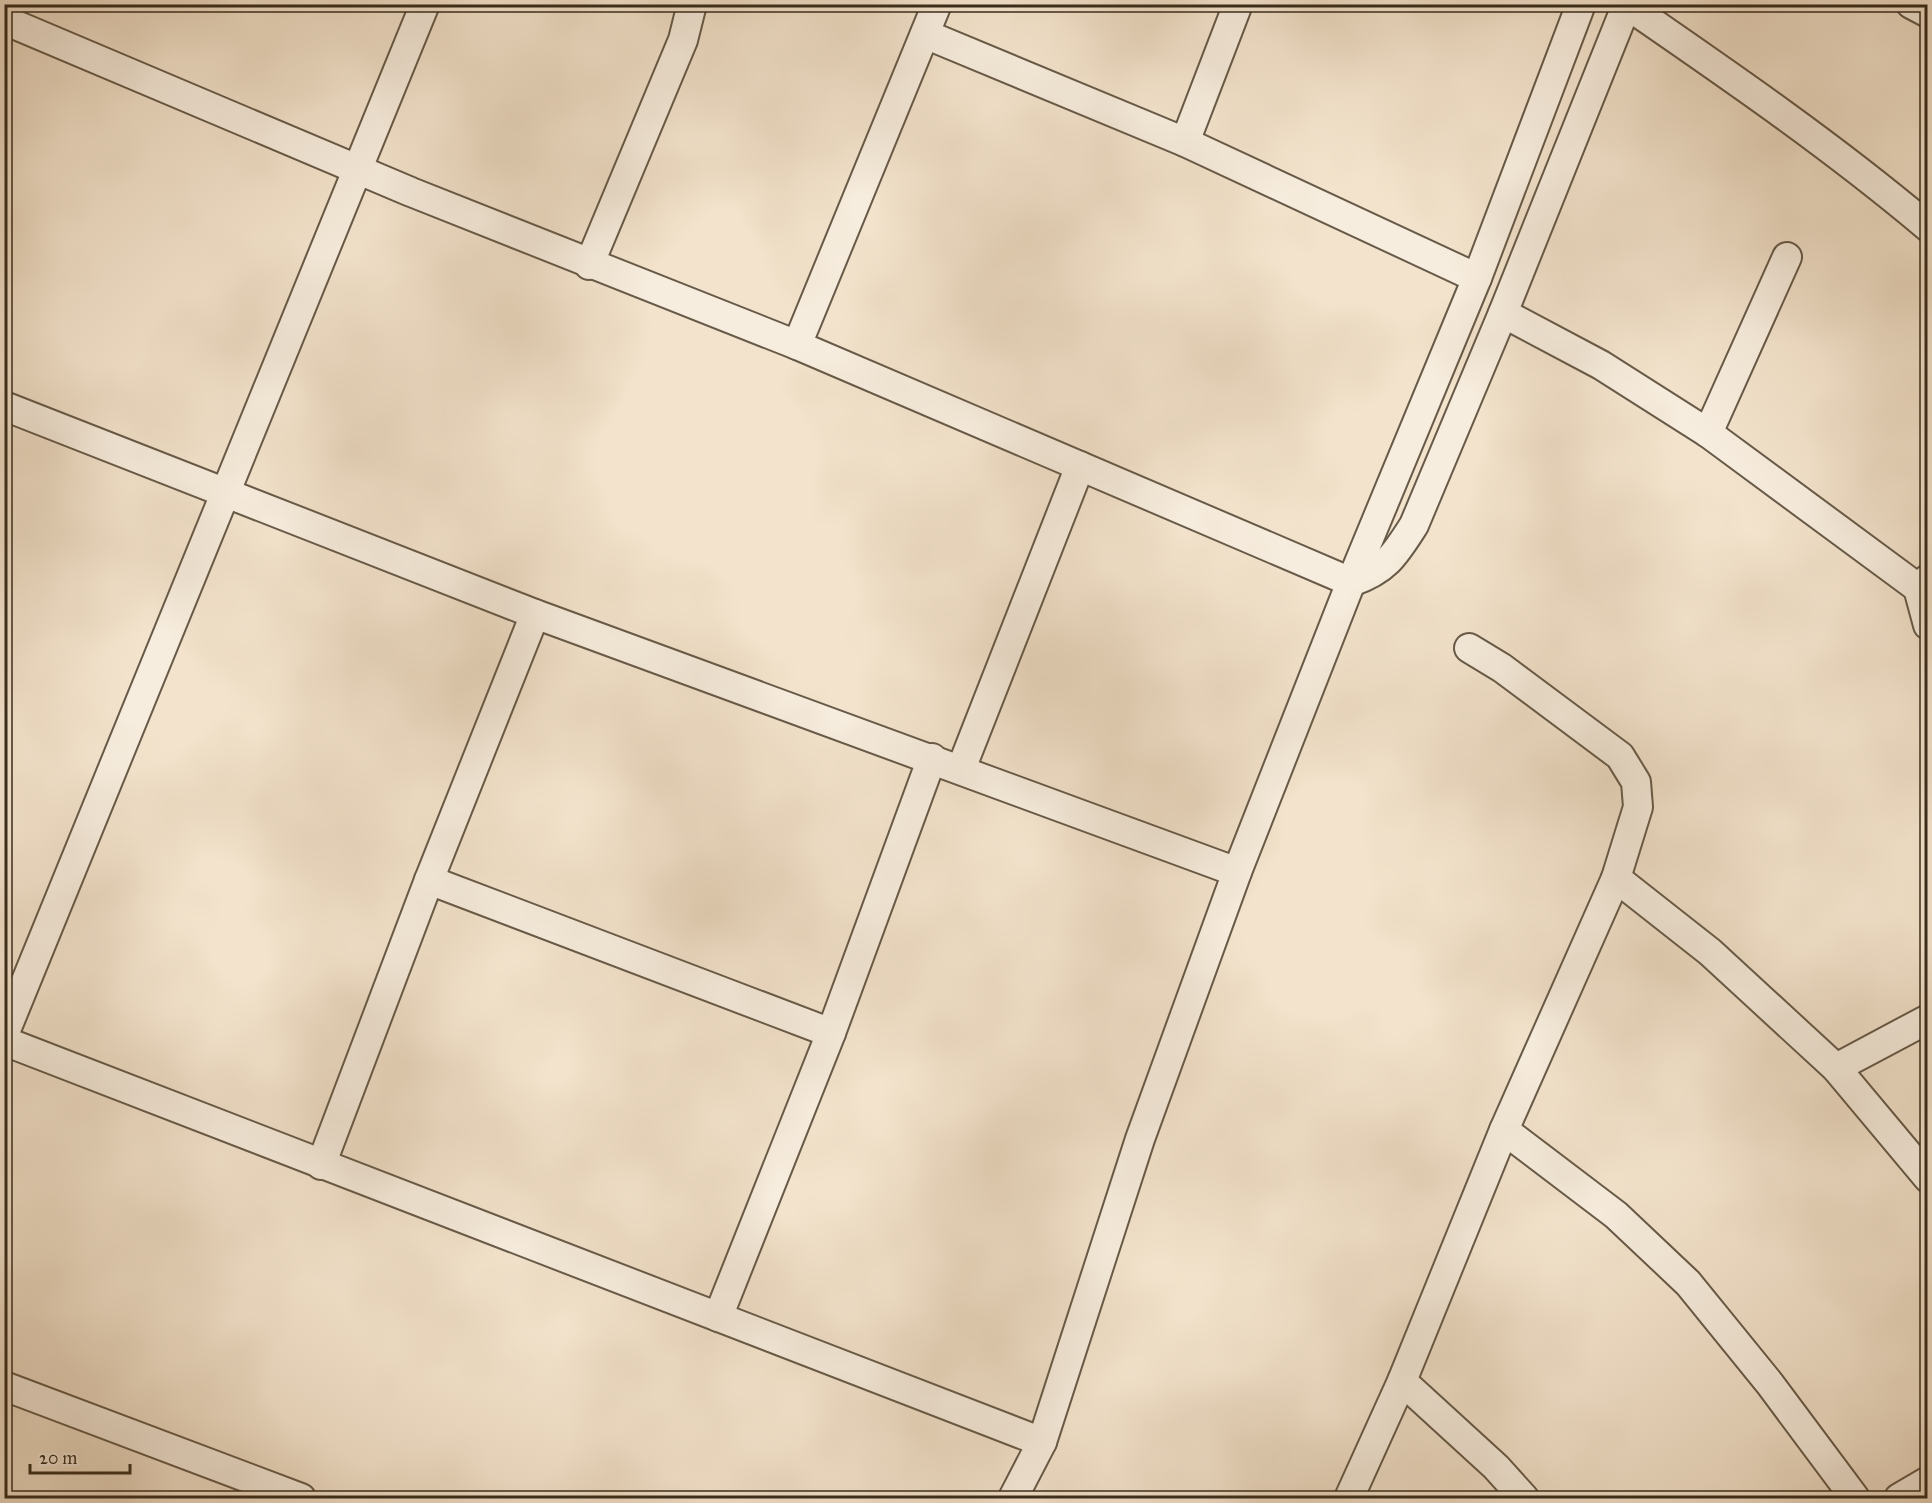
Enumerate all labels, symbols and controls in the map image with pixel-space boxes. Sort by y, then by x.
scale bar [30,1437,130,1475]
text: 20 m [39,1447,77,1469]

